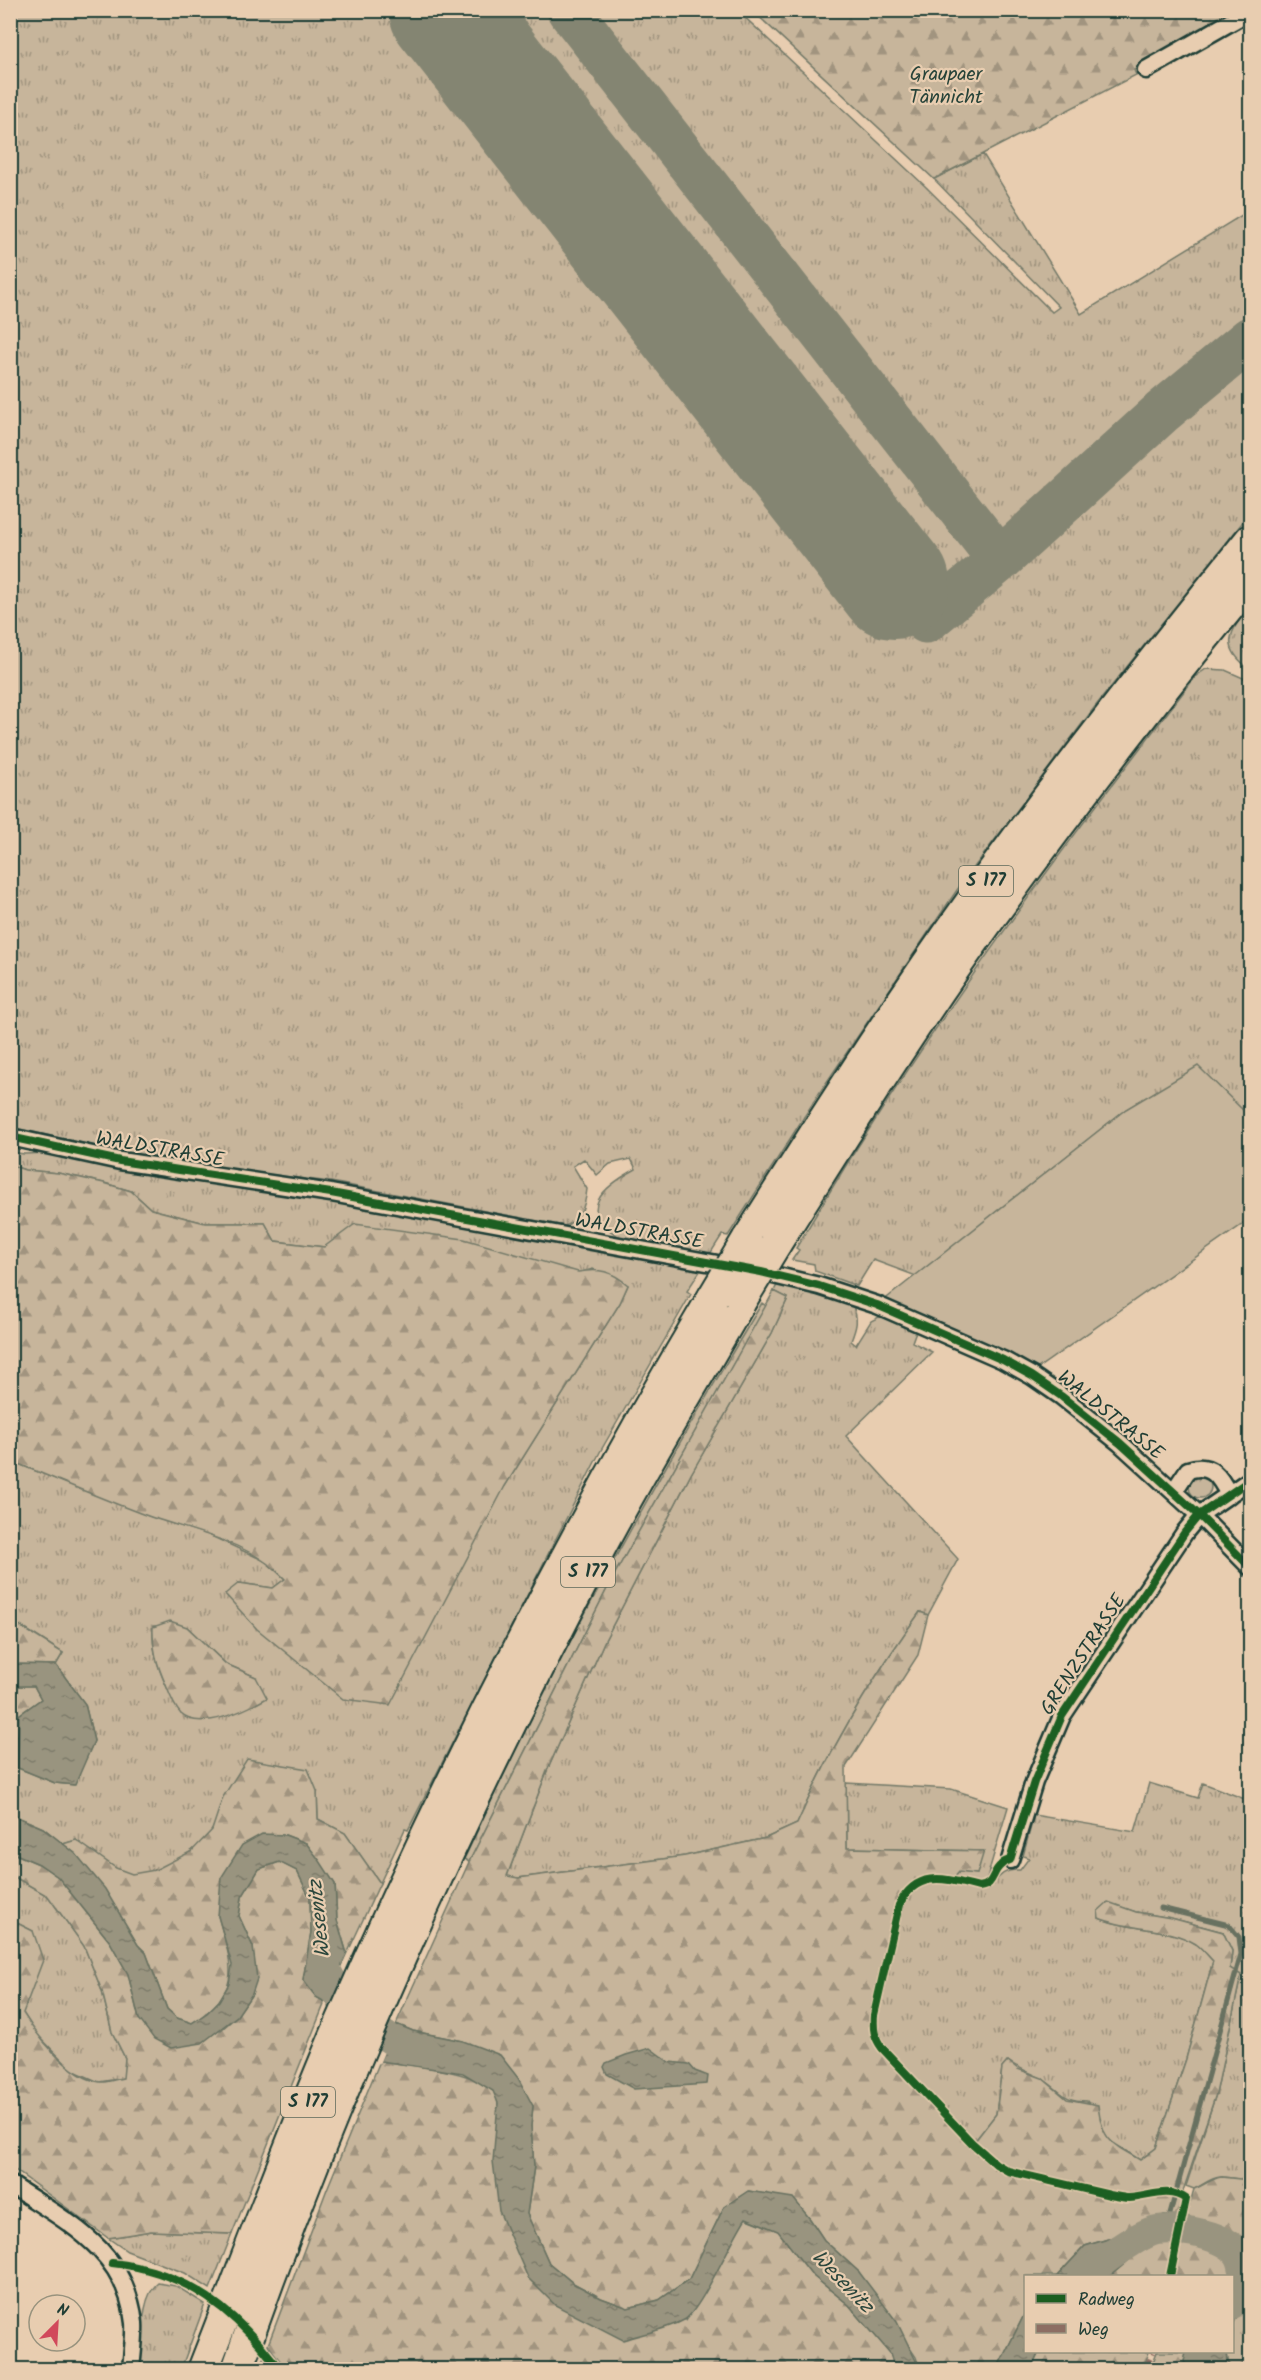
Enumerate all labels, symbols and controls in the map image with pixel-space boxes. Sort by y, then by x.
park label: Graupaer Tännicht [909,59,984,114]
road number: S 177 [959,866,1013,896]
street label: WALDSTRASSE [93,1123,228,1177]
street label: WALDSTRASSE [572,1205,707,1259]
street label: WALDSTRASSE [1050,1363,1171,1470]
road number: S 177 [561,1557,615,1587]
street label: GRENZSTRASSE [1033,1587,1136,1722]
water label: Wesenitz [299,1877,340,1959]
road number: S 177 [281,2087,335,2117]
water label: Wesenitz [803,2243,882,2323]
legend [1024,2275,1234,2353]
text: Radweg [1078,2286,1135,2315]
north arrow [27,2293,87,2353]
text: N [53,2297,72,2324]
text: Weg [1078,2316,1109,2345]

